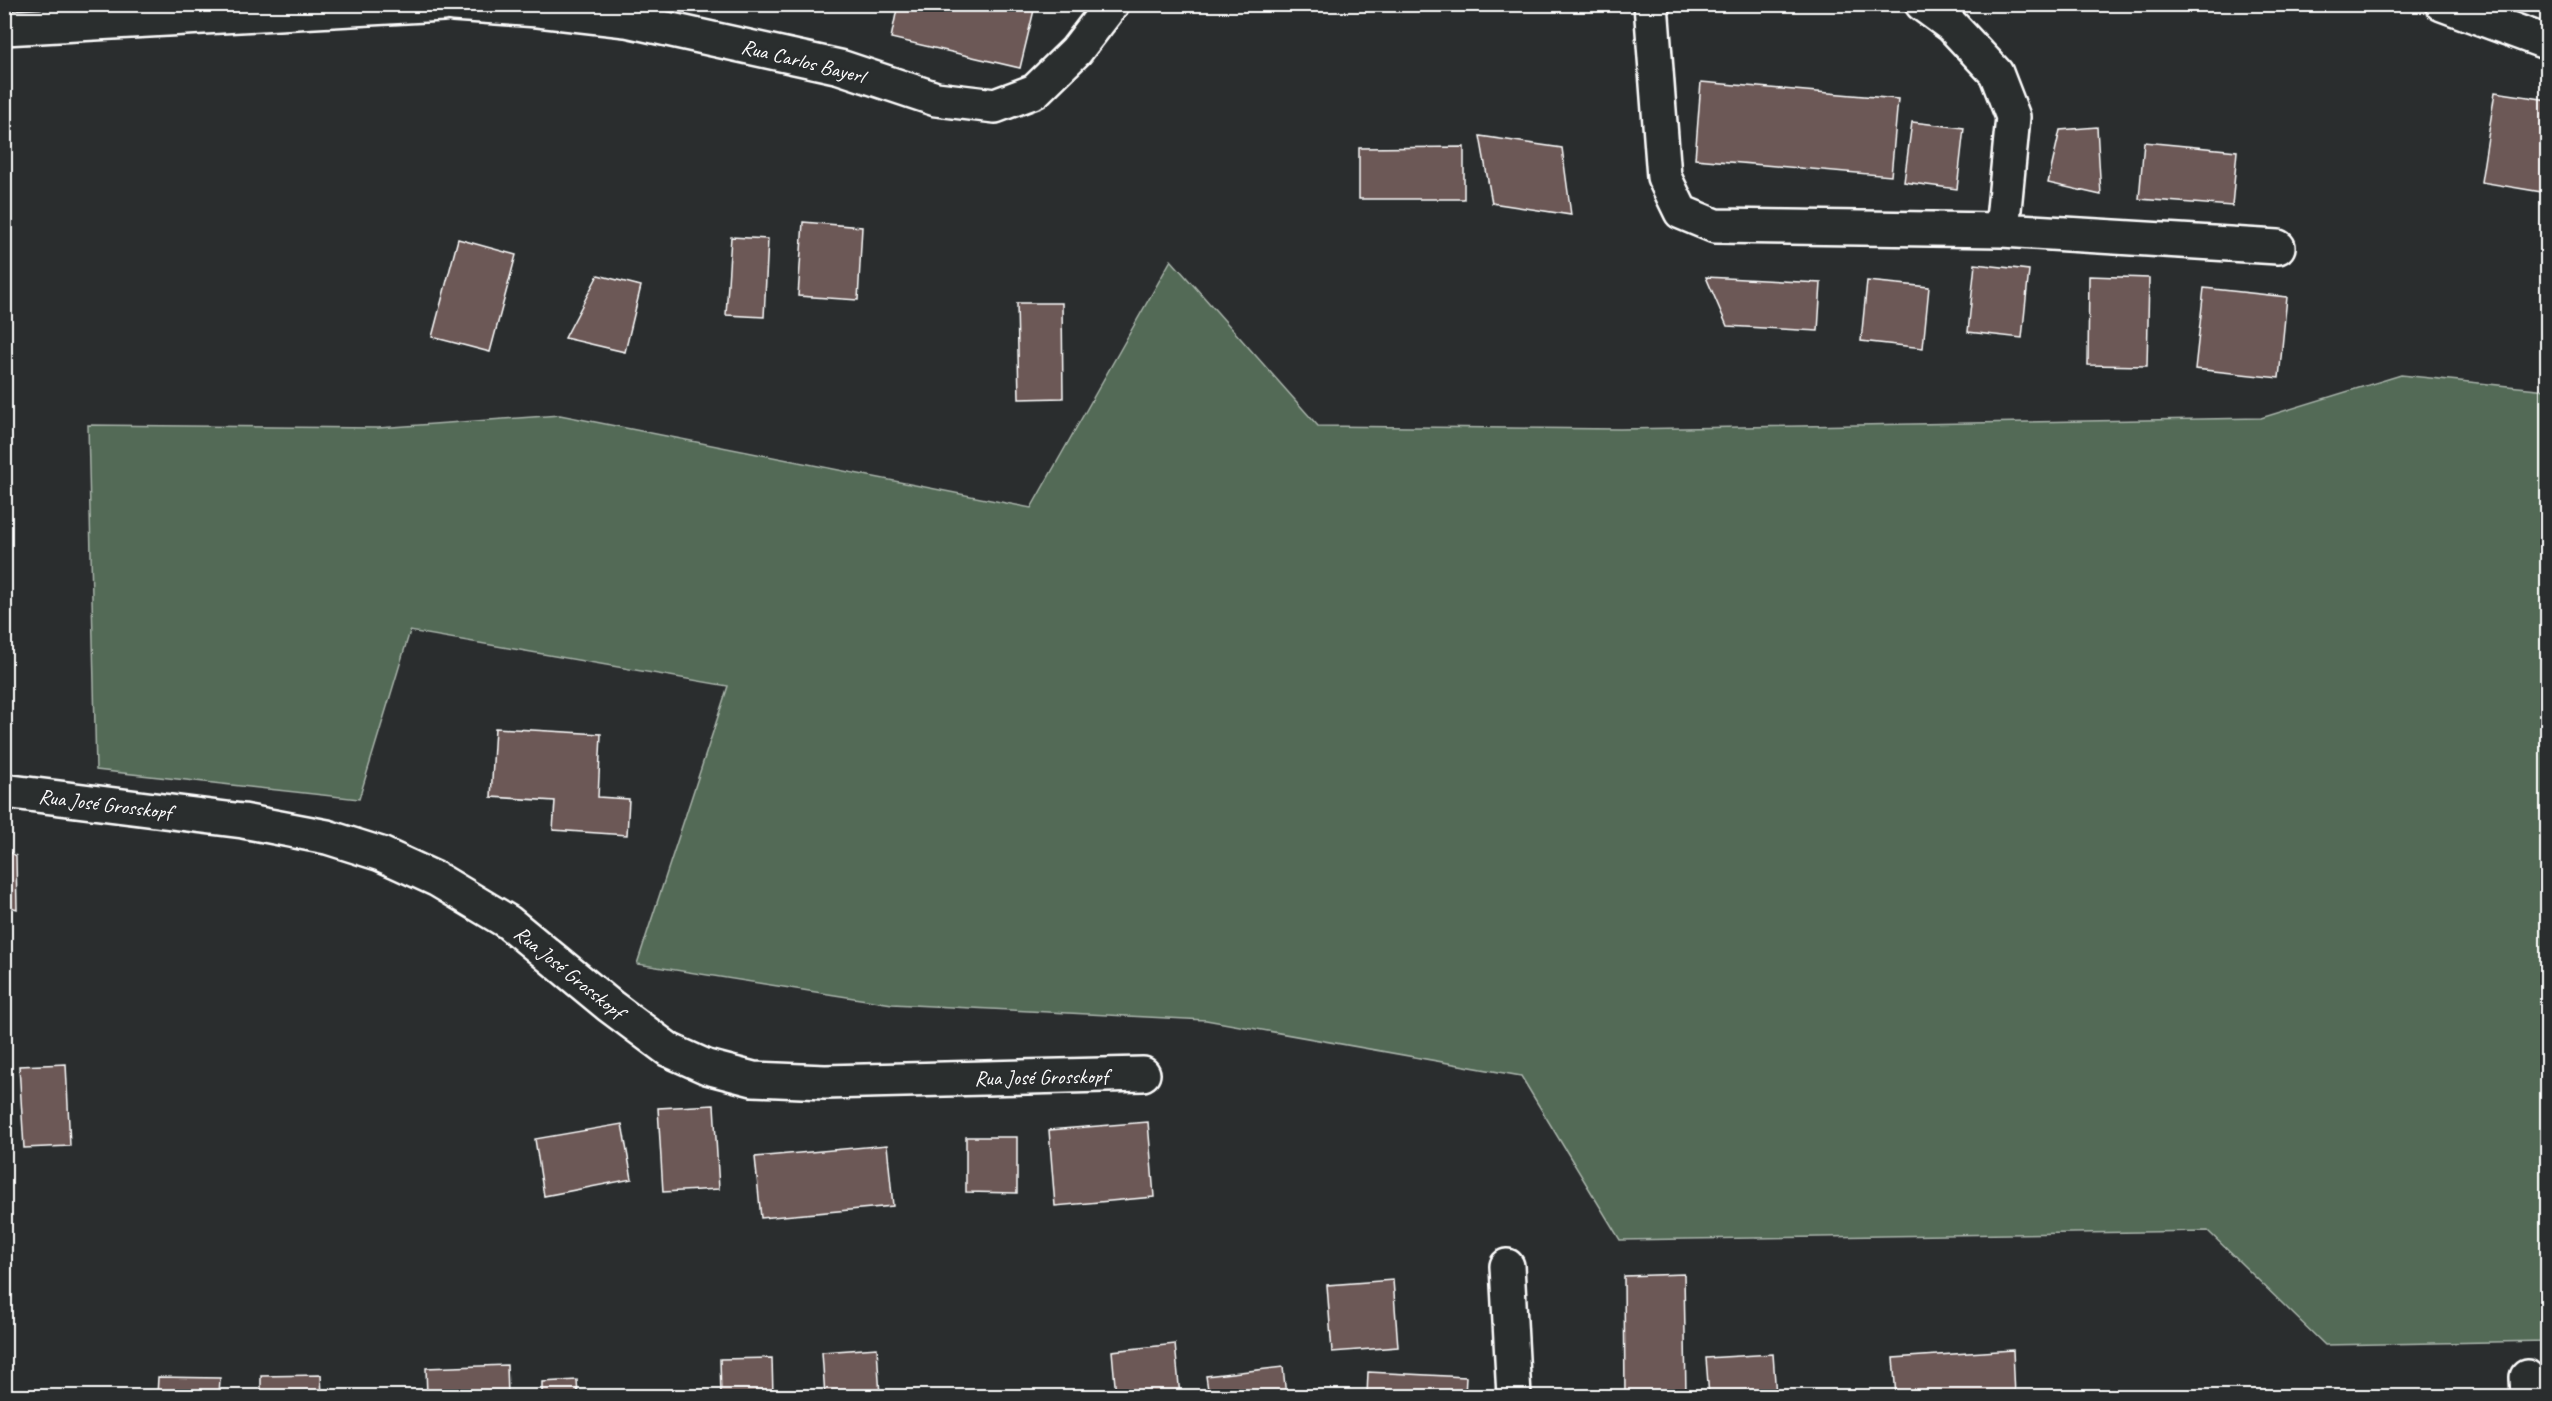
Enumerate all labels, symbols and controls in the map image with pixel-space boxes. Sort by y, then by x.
street label: Rua Carlos Bayerl [739,33,871,90]
street label: Rua José Grosskopf [37,783,178,826]
street label: Rua José Grosskopf [509,920,633,1027]
street label: Rua José Grosskopf [974,1063,1113,1091]

